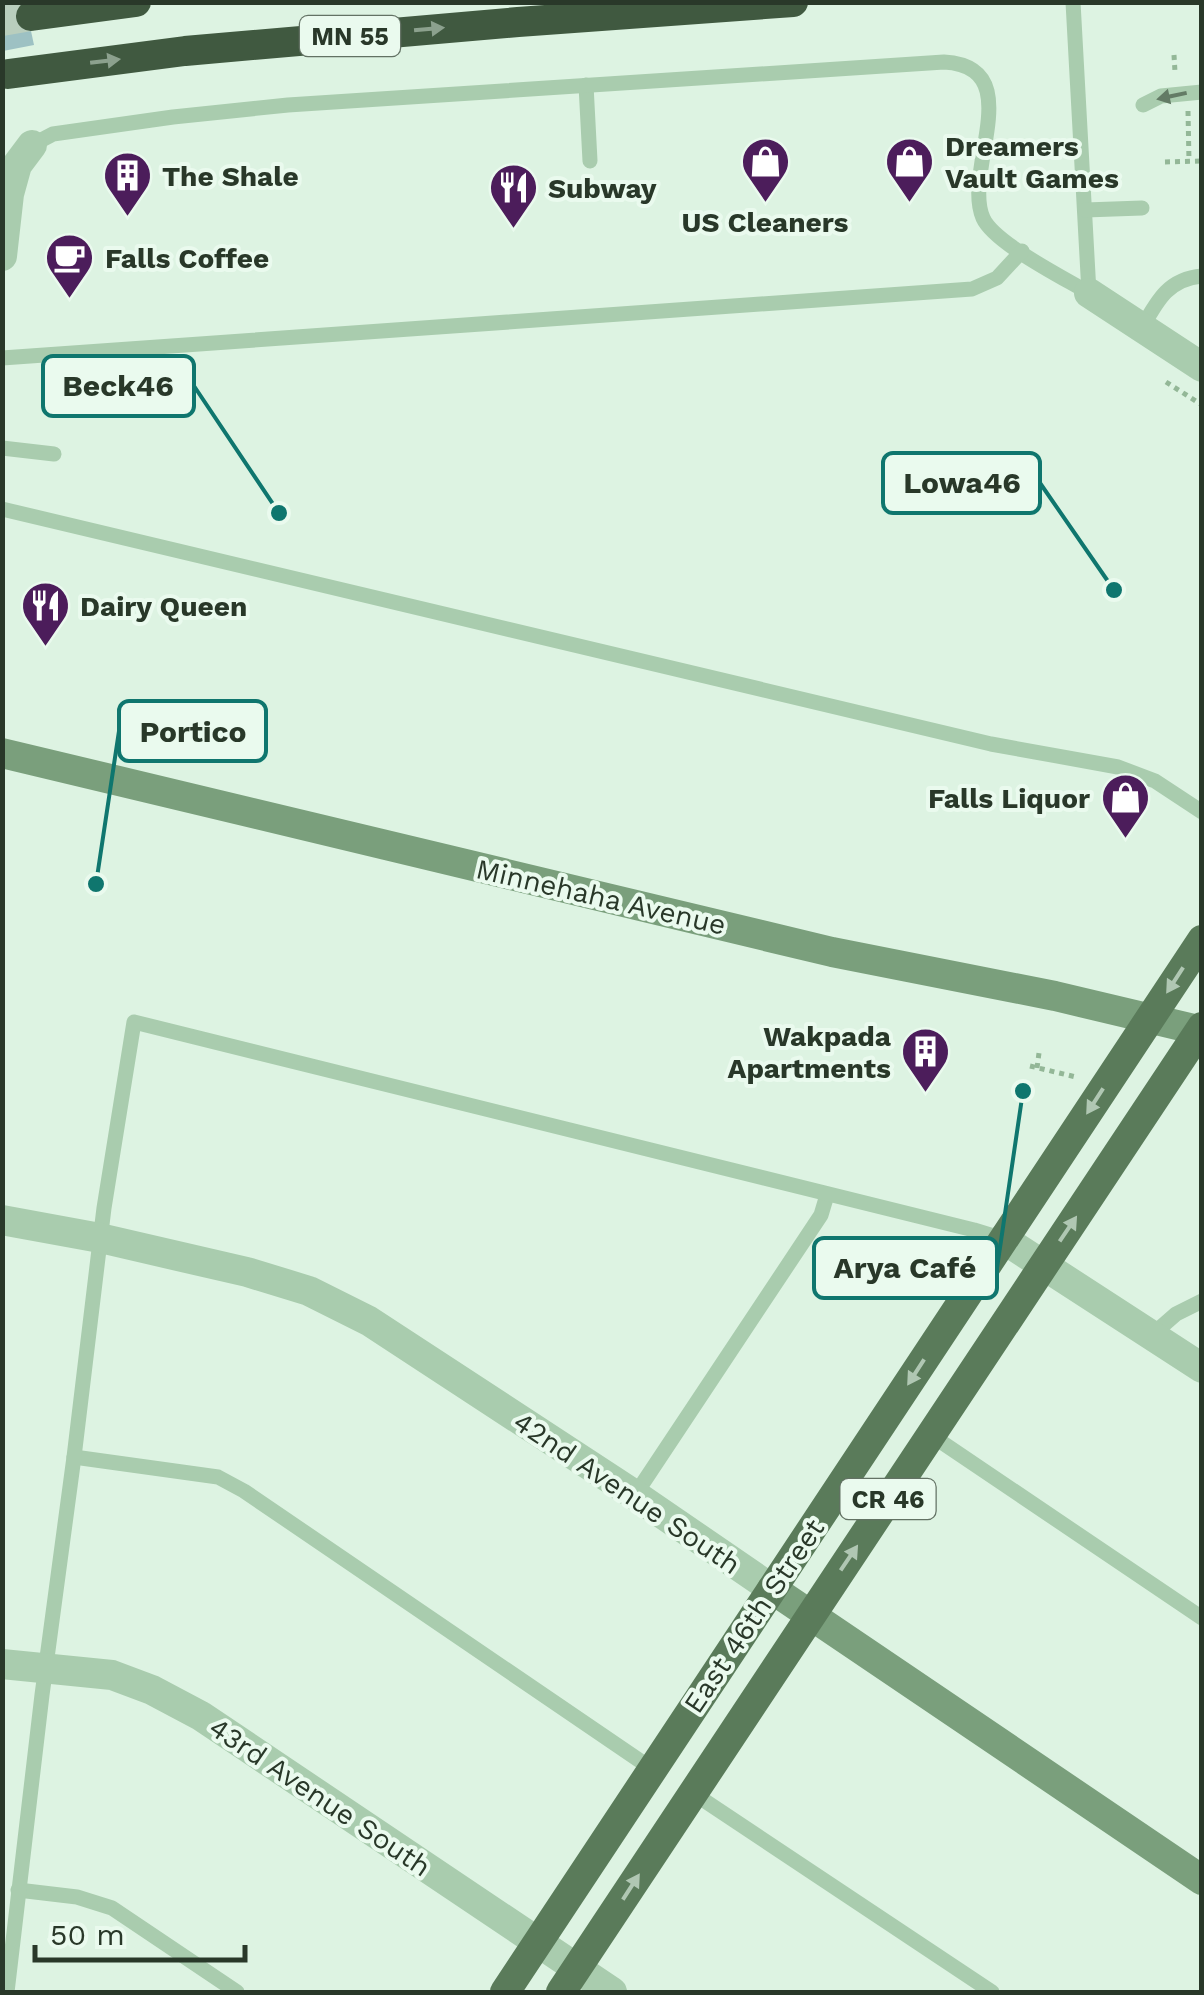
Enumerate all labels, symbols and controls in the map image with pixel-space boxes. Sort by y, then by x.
road number: MN 55 [300,16,400,56]
one-way arrow [413,21,445,37]
one-way arrow [90,53,122,69]
one-way arrow [1156,88,1187,104]
place label: Dreamers Vault Games [945,130,1119,195]
shop icon: US Cleaners [739,136,791,204]
shop icon: Dreamers Vault Games [884,136,936,204]
building icon: The Shale [101,150,153,218]
place label: The Shale [162,160,299,193]
restaurant icon: Subway [487,162,539,230]
place label: Subway [548,172,657,205]
place label: US Cleaners [682,206,849,239]
cafe icon: Falls Coffee [44,232,96,300]
place label: Falls Coffee [105,242,269,275]
callout: Beck46 [43,356,194,416]
text: Beck46 [62,368,174,403]
callout: Lowa46 [883,453,1040,513]
text: Lowa46 [903,465,1021,500]
restaurant icon: Dairy Queen [19,580,71,648]
place label: Dairy Queen [80,590,247,623]
callout: Portico [119,701,266,761]
text: Portico [140,714,246,749]
shop icon: Falls Liquor [1099,772,1151,840]
place label: Falls Liquor [928,782,1090,815]
street label: Minnehaha Avenue [473,852,729,942]
one-way arrow [1167,966,1185,993]
place label: Wakpada Apartments [727,1020,892,1085]
building icon: Wakpada Apartments [900,1026,952,1094]
one-way arrow [1086,1087,1105,1115]
one-way arrow [1058,1215,1076,1243]
callout: Arya Café [814,1238,997,1298]
text: Arya Café [834,1250,976,1285]
one-way arrow [907,1359,925,1386]
street label: 42nd Avenue South [507,1405,747,1581]
road number: CR 46 [840,1479,936,1519]
street label: East 46th Street [677,1513,831,1719]
one-way arrow [840,1544,858,1572]
street label: 43rd Avenue South [203,1711,437,1883]
one-way arrow [621,1874,640,1901]
scale bar [35,1900,245,1962]
text: 50 m [50,1917,125,1952]

